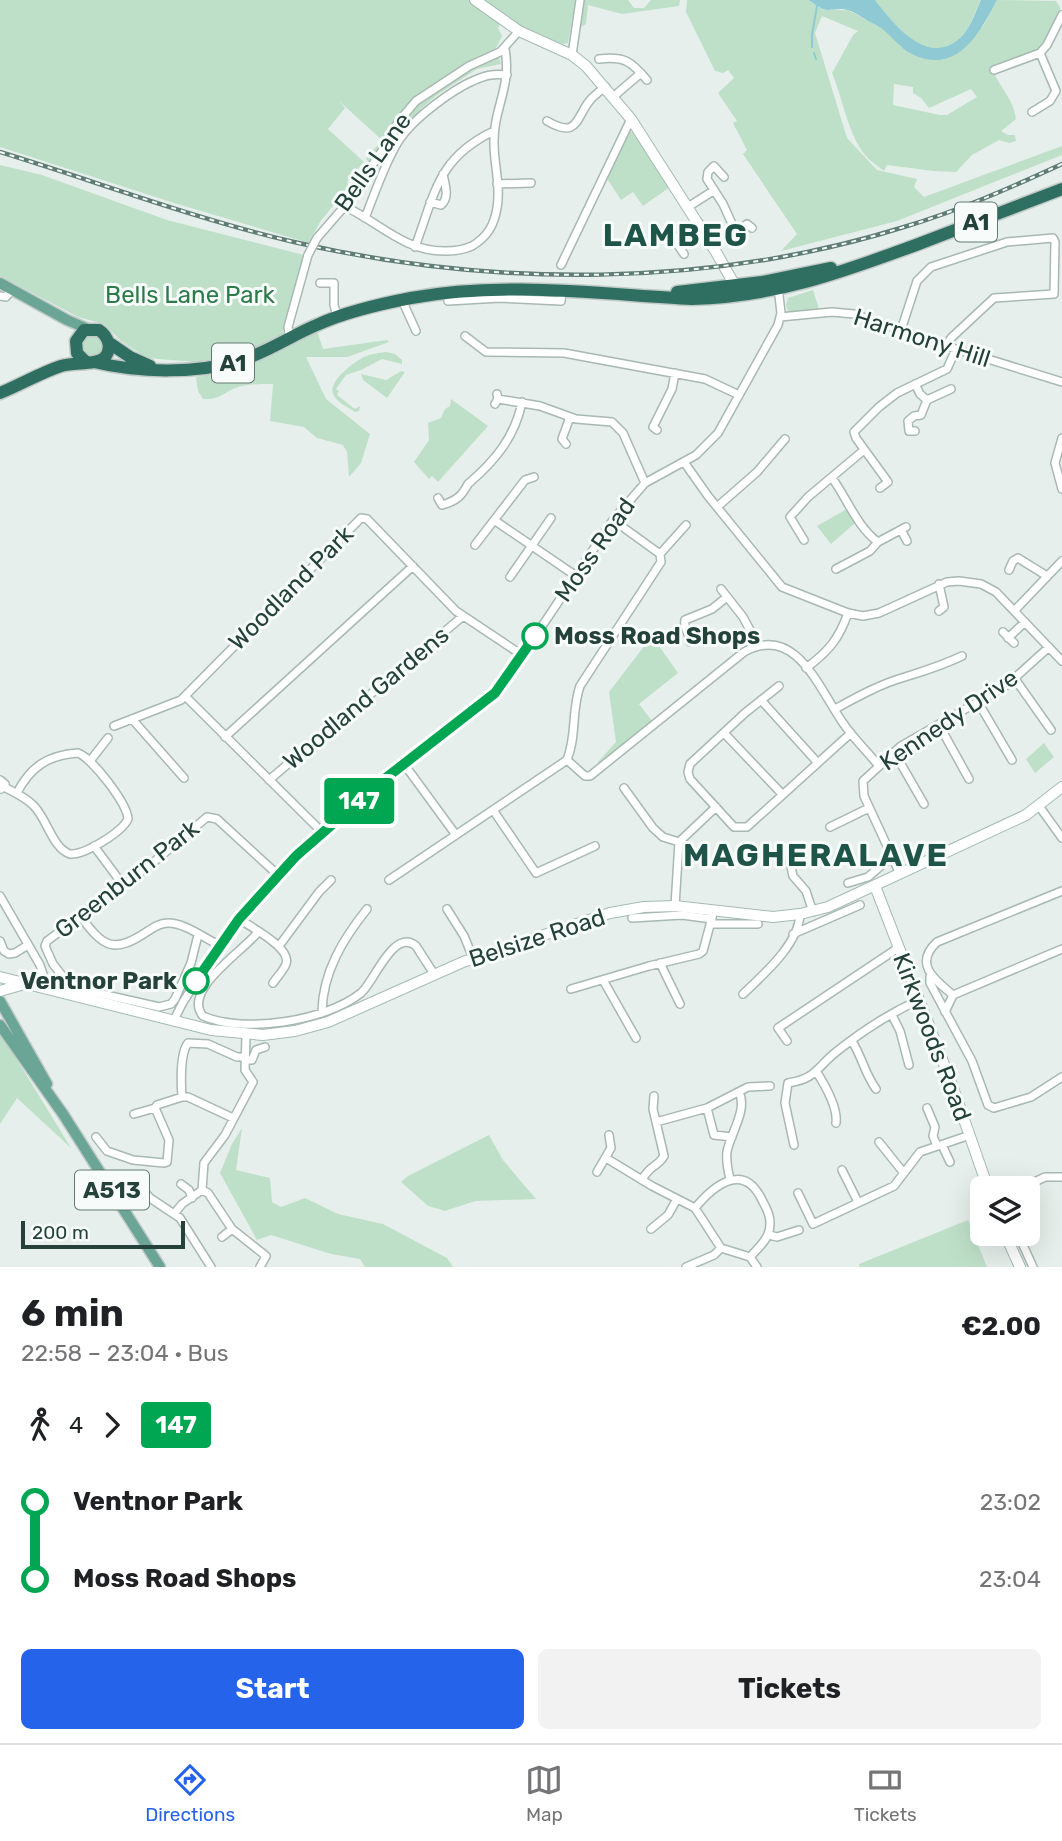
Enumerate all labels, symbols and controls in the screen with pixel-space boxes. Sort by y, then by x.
street label: Bells Lane [329,107,417,217]
road number: A1 [955,202,997,242]
district label: LAMBEG [603,216,749,254]
park label: Bells Lane Park [105,281,276,309]
street label: Harmony Hill [850,303,994,373]
road number: A1 [212,344,254,382]
street label: Moss Road [549,493,641,607]
street label: Woodland Park [223,520,359,656]
street label: Woodland Gardens [278,621,454,775]
place label: Moss Road Shops [554,622,760,650]
marker: Moss Road Shops [522,623,548,649]
street label: Kennedy Drive [875,664,1023,776]
line badge: 147 [319,778,399,824]
text: 147 [338,787,380,815]
street label: Greenburn Park [49,814,205,944]
district label: MAGHERALAVE [683,836,949,874]
street label: Belsize Road [465,903,609,973]
street label: Kirkwoods Road [887,949,977,1125]
place label: Ventnor Park [20,967,177,995]
marker: Ventnor Park [183,968,209,994]
road number: A513 [75,1170,149,1210]
map controls [970,1176,1040,1246]
button: layers [970,1176,1040,1246]
scale bar [21,1218,186,1250]
text: 200 m [32,1221,89,1244]
text: 6 min [21,1290,124,1336]
text: €2.00 [961,1311,1041,1342]
text: 22:58 – 23:04 · Bus [21,1339,229,1367]
icon: walk [21,1406,59,1444]
icon: forward [93,1406,131,1444]
text: 4 [69,1411,83,1439]
text: 147 [155,1411,197,1439]
text: Ventnor Park [73,1486,243,1517]
text: 23:02 [980,1488,1041,1516]
text: Moss Road Shops [73,1563,296,1594]
text: 23:04 [979,1565,1041,1593]
button: Start [21,1649,524,1729]
button: Tickets [538,1649,1041,1729]
tab: Directions [145,1761,235,1826]
tab: Map [525,1761,563,1826]
tab: Tickets [854,1761,917,1826]

